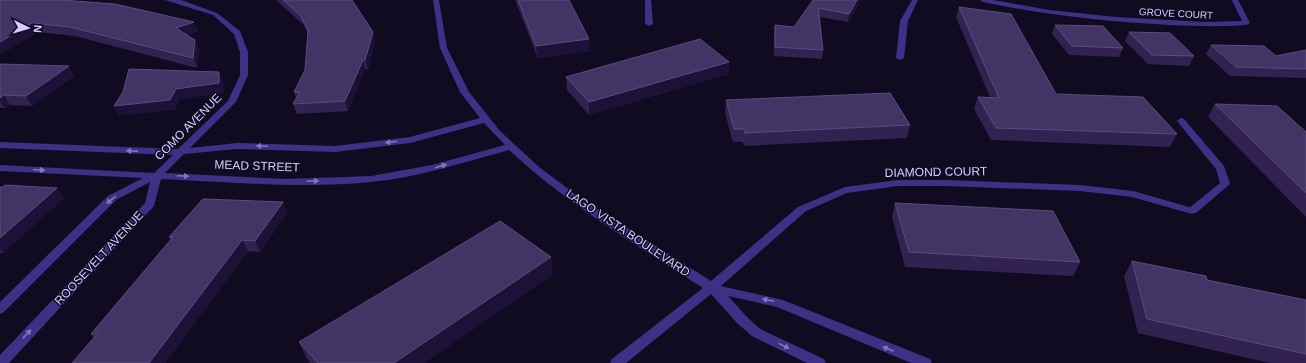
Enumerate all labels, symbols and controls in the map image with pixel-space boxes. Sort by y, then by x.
street label: GROVE COURT [1139,6,1213,21]
north arrow [8,8,48,48]
text: N [32,24,44,33]
street label: COMO AVENUE [152,91,224,163]
one-way arrow [385,139,398,145]
one-way arrow [256,143,268,150]
one-way arrow [126,147,138,154]
street label: MEAD STREET [214,158,301,175]
one-way arrow [436,163,448,169]
street label: DIAMOND COURT [885,164,988,180]
one-way arrow [33,167,46,173]
one-way arrow [177,173,189,180]
one-way arrow [307,178,320,184]
street label: LAGO VISTA BOULEVARD [563,186,693,280]
one-way arrow [105,196,116,204]
street label: ROOSEVELT AVENUE [52,208,146,308]
one-way arrow [762,297,774,303]
one-way arrow [23,329,32,340]
one-way arrow [779,343,790,349]
one-way arrow [883,346,894,352]

